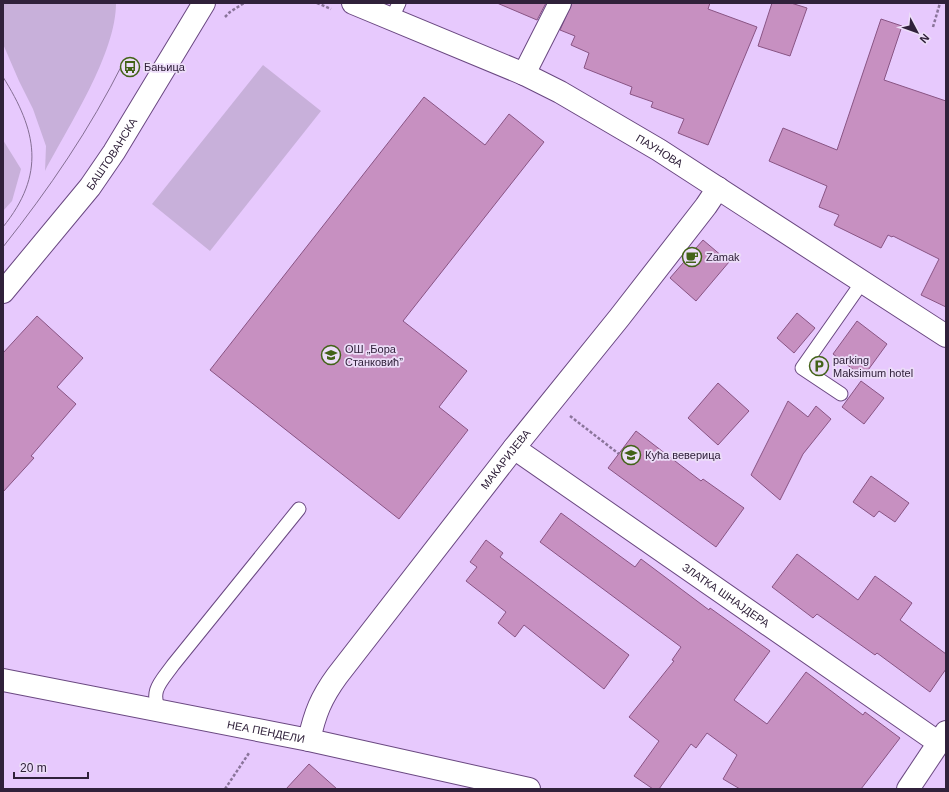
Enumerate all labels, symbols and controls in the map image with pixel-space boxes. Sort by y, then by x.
north arrow [897,12,937,52]
text: N [917,32,932,46]
bus stop icon: Бањица [119,56,141,78]
place label: Бањица [144,61,186,73]
street label: БАШТОВАНСКА [84,115,140,192]
street label: ПАУНОВА [634,132,686,170]
cafe icon: Zamak [681,246,703,268]
place label: Zamak [706,251,740,263]
place label: ОШ „Бора Станковић” [345,343,403,368]
school or university icon: ОШ „Бора Станковић” [320,344,342,366]
place label: parking Maksimum hotel [833,354,913,379]
parking icon: parking Maksimum hotel [808,355,830,377]
street label: МАКАРИЈЕВА [478,426,533,492]
school or university icon: Кућа веверица [620,444,642,466]
place label: Кућа веверица [645,449,721,461]
street label: ЗЛАТКА ШНАЈДЕРА [680,561,772,630]
street label: НЕА ПЕНДЕЛИ [226,718,306,745]
scale bar [14,754,88,780]
text: 20 m [20,761,47,775]

